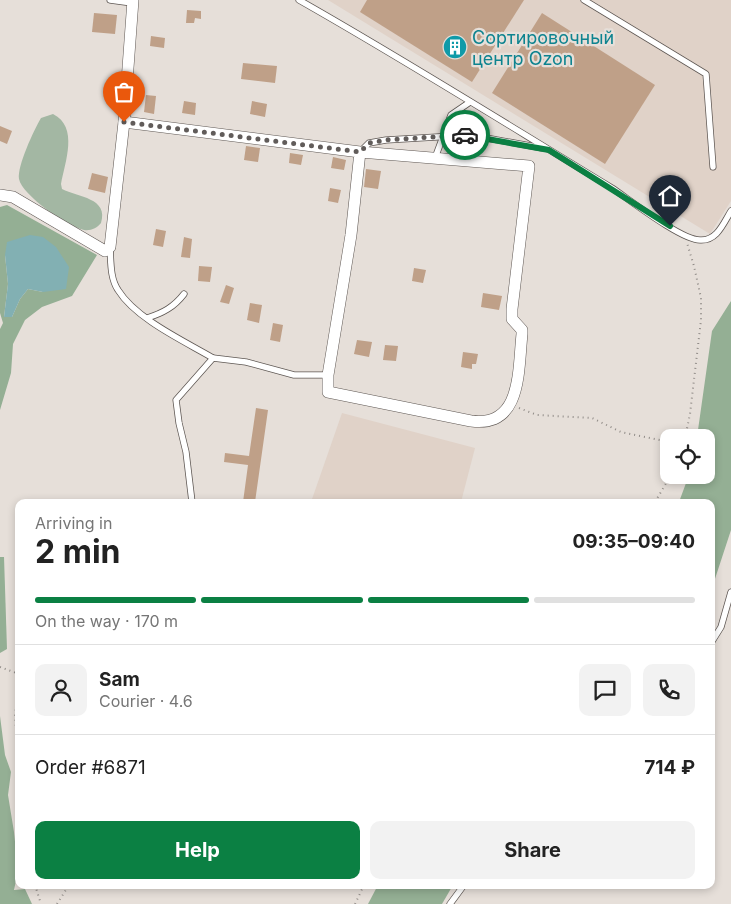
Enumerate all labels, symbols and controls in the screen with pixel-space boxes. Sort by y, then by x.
place label: Сортировочный центр Ozon [472,27,614,69]
building icon: Сортировочный центр Ozon [442,34,468,60]
pin [103,71,145,122]
icon: bag [110,78,138,106]
courier [440,110,490,160]
icon: car [451,121,479,149]
pin [649,175,691,226]
icon: home [656,182,684,210]
map controls [660,429,715,484]
button: locate [660,429,715,484]
text: Arriving in [35,513,112,533]
text: 09:35–09:40 [572,530,695,553]
text: 2 min [35,532,121,571]
text: On the way · 170 m [35,611,178,631]
button: person [35,664,87,716]
button: chat [579,664,631,716]
button: phone [643,664,695,716]
text: Sam [99,668,140,691]
text: Courier · 4.6 [99,691,193,711]
text: Order #6871 [35,756,146,779]
text: 714 ₽ [644,756,695,779]
button: Help [35,821,360,879]
button: Share [370,821,695,879]

